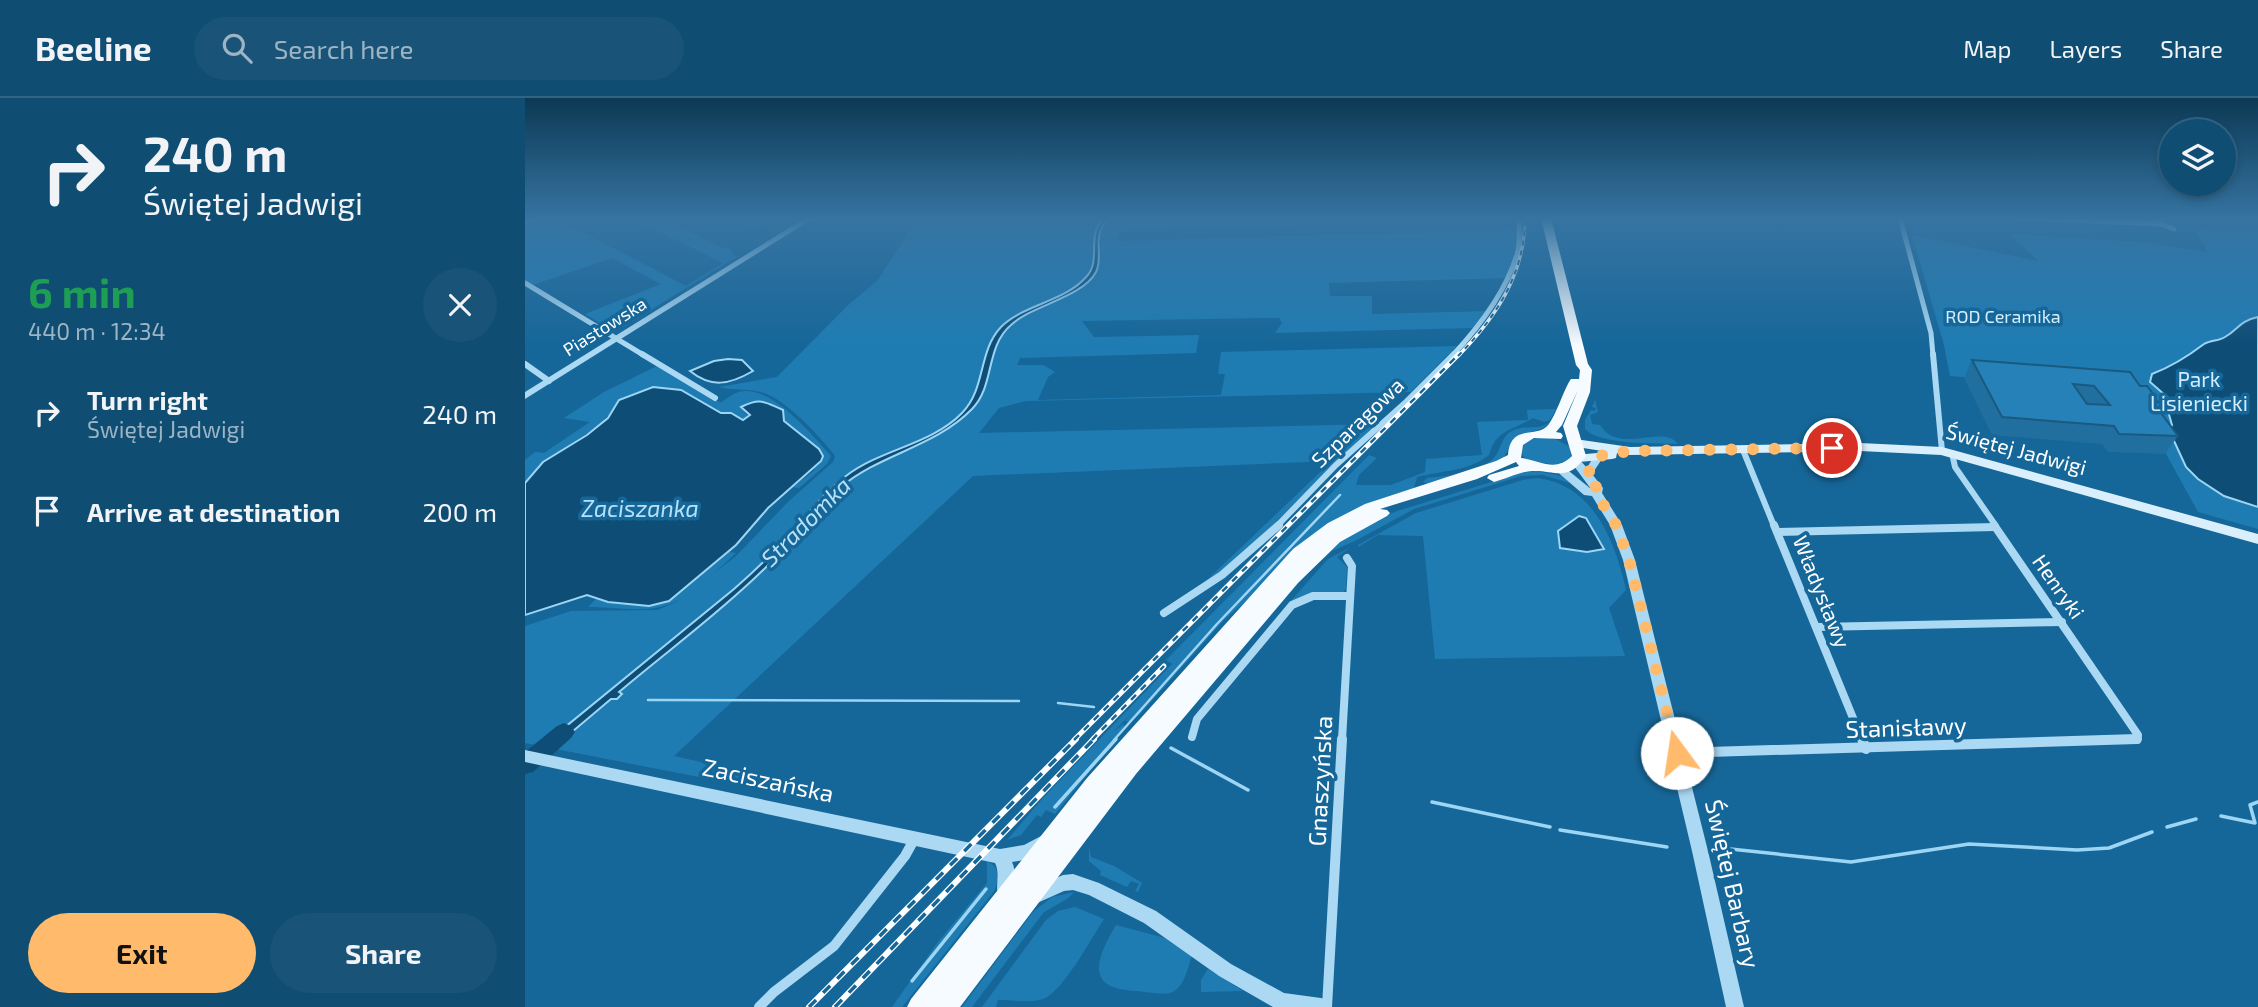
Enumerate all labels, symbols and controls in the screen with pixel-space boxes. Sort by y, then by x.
search box [194,17,684,80]
text: Beeline [35,28,152,68]
icon: search [218,29,256,67]
text: Search here [274,33,413,64]
text: Map [1963,34,2011,63]
text: Layers [2049,34,2122,63]
text: Share [2160,34,2223,63]
map controls [2159,119,2236,196]
button: layers [2159,119,2236,196]
text: 240 m [143,123,287,182]
icon: right [28,126,119,217]
text: Świętej Jadwigi [143,183,363,221]
text: 6 min [28,266,136,316]
button: close [423,268,497,342]
street label: Piastowska [559,292,650,360]
park label: ROD Ceramika [1945,305,2061,327]
text: 440 m · 12:34 [28,317,166,345]
park label: Park Lisieniecki [2150,366,2248,415]
street label: Szparagowa [1306,372,1408,472]
text: Turn right [87,384,208,415]
icon: right [28,394,66,432]
text: 240 m [422,398,497,429]
text: Świętej Jadwigi [87,415,245,443]
pin [1802,418,1862,478]
street label: Świętej Jadwigi [1943,418,2089,480]
icon: arrive [1813,429,1851,467]
water label: Stradomka [755,471,856,572]
icon: arrive [28,492,66,530]
water label: Zaciszanka [581,494,699,522]
text: Arrive at destination [87,496,340,527]
text: 200 m [422,496,497,527]
street label: Władysławy [1789,532,1856,651]
street label: Henryki [2028,549,2090,623]
street label: Stanisławy [1845,710,1967,743]
street label: Gnaszyńska [1302,715,1337,847]
position arrow [1640,716,1714,790]
street label: Zaciszańska [700,751,837,808]
street label: Świętej Barbary [1700,797,1767,971]
button: Exit [28,913,256,993]
button: Share [270,913,497,993]

